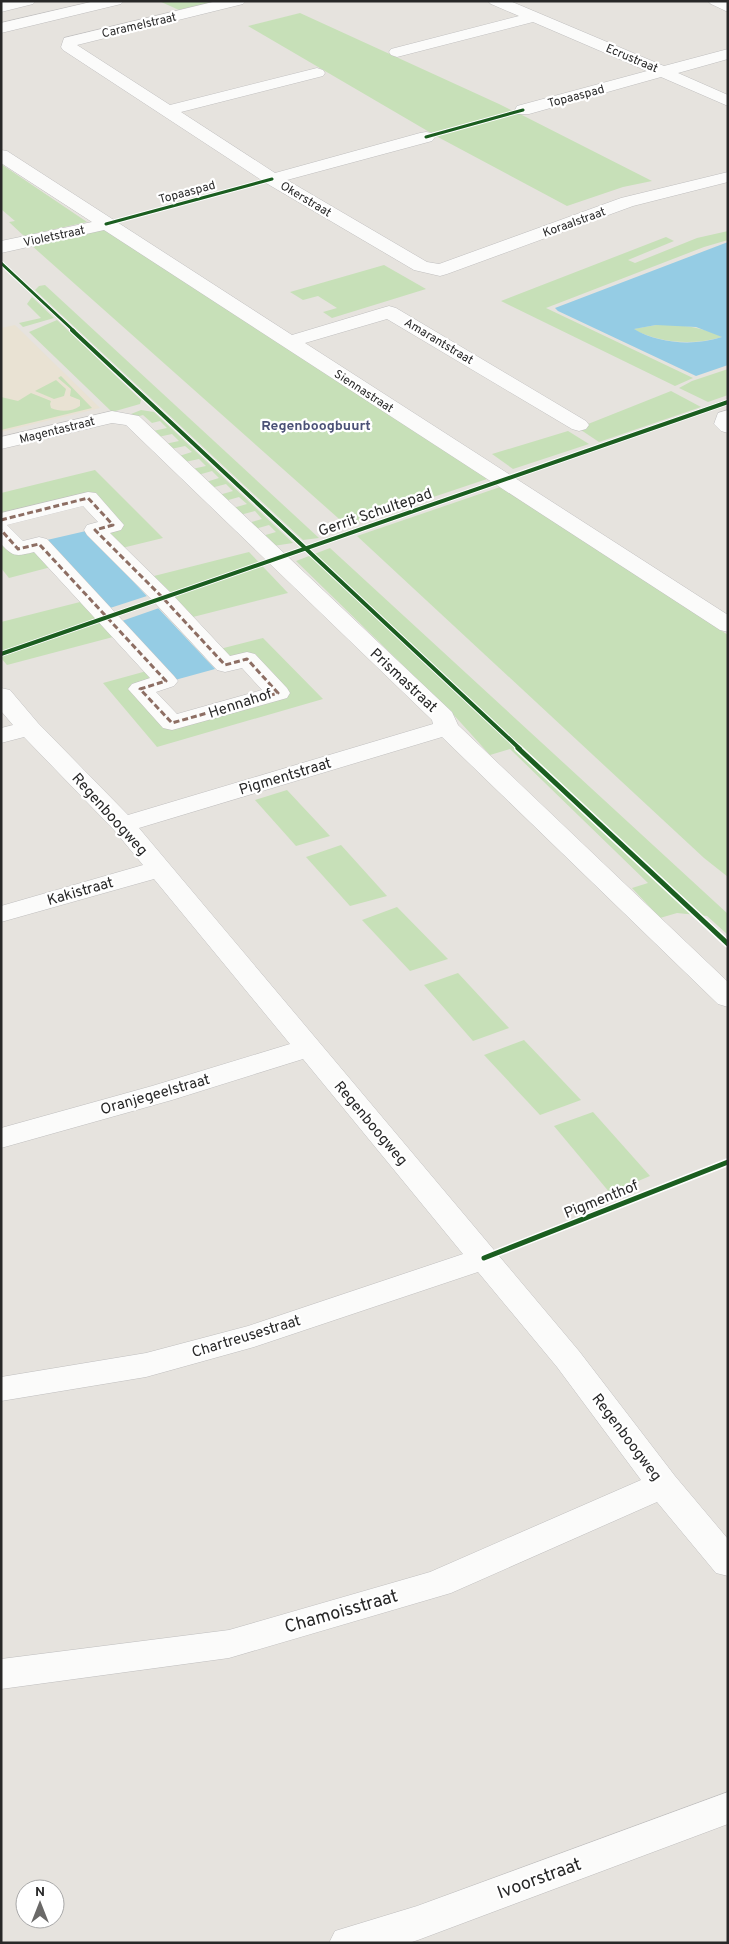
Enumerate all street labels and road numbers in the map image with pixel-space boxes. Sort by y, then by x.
street label: Caramelstraat [100,10,178,42]
street label: Ecrustraat [603,41,660,77]
street label: Topaaspad [546,82,606,112]
street label: Topaaspad [157,178,217,208]
street label: Okerstraat [277,178,334,221]
street label: Koraalstraat [541,204,608,242]
street label: Violetstraat [22,223,86,251]
street label: Amarantstraat [401,315,476,369]
street label: Siennastraat [331,367,396,417]
street label: Magentastraat [18,414,97,448]
street label: Gerrit Schultepad [316,485,435,542]
street label: Prismastraat [365,645,441,717]
street label: Hennahof [206,685,275,724]
street label: Pigmentstraat [237,754,334,800]
street label: Regenboogweg [67,770,151,860]
street label: Kakistraat [45,874,116,911]
street label: Oranjegeelstraat [98,1071,212,1120]
street label: Regenboogweg [329,1078,411,1170]
street label: Pigmenthof [562,1177,641,1224]
street label: Chartreusestraat [190,1312,303,1363]
street label: Regenboogweg [587,1390,665,1485]
street label: Chamoisstraat [282,1585,401,1640]
street label: Ivoorstraat [494,1854,585,1905]

